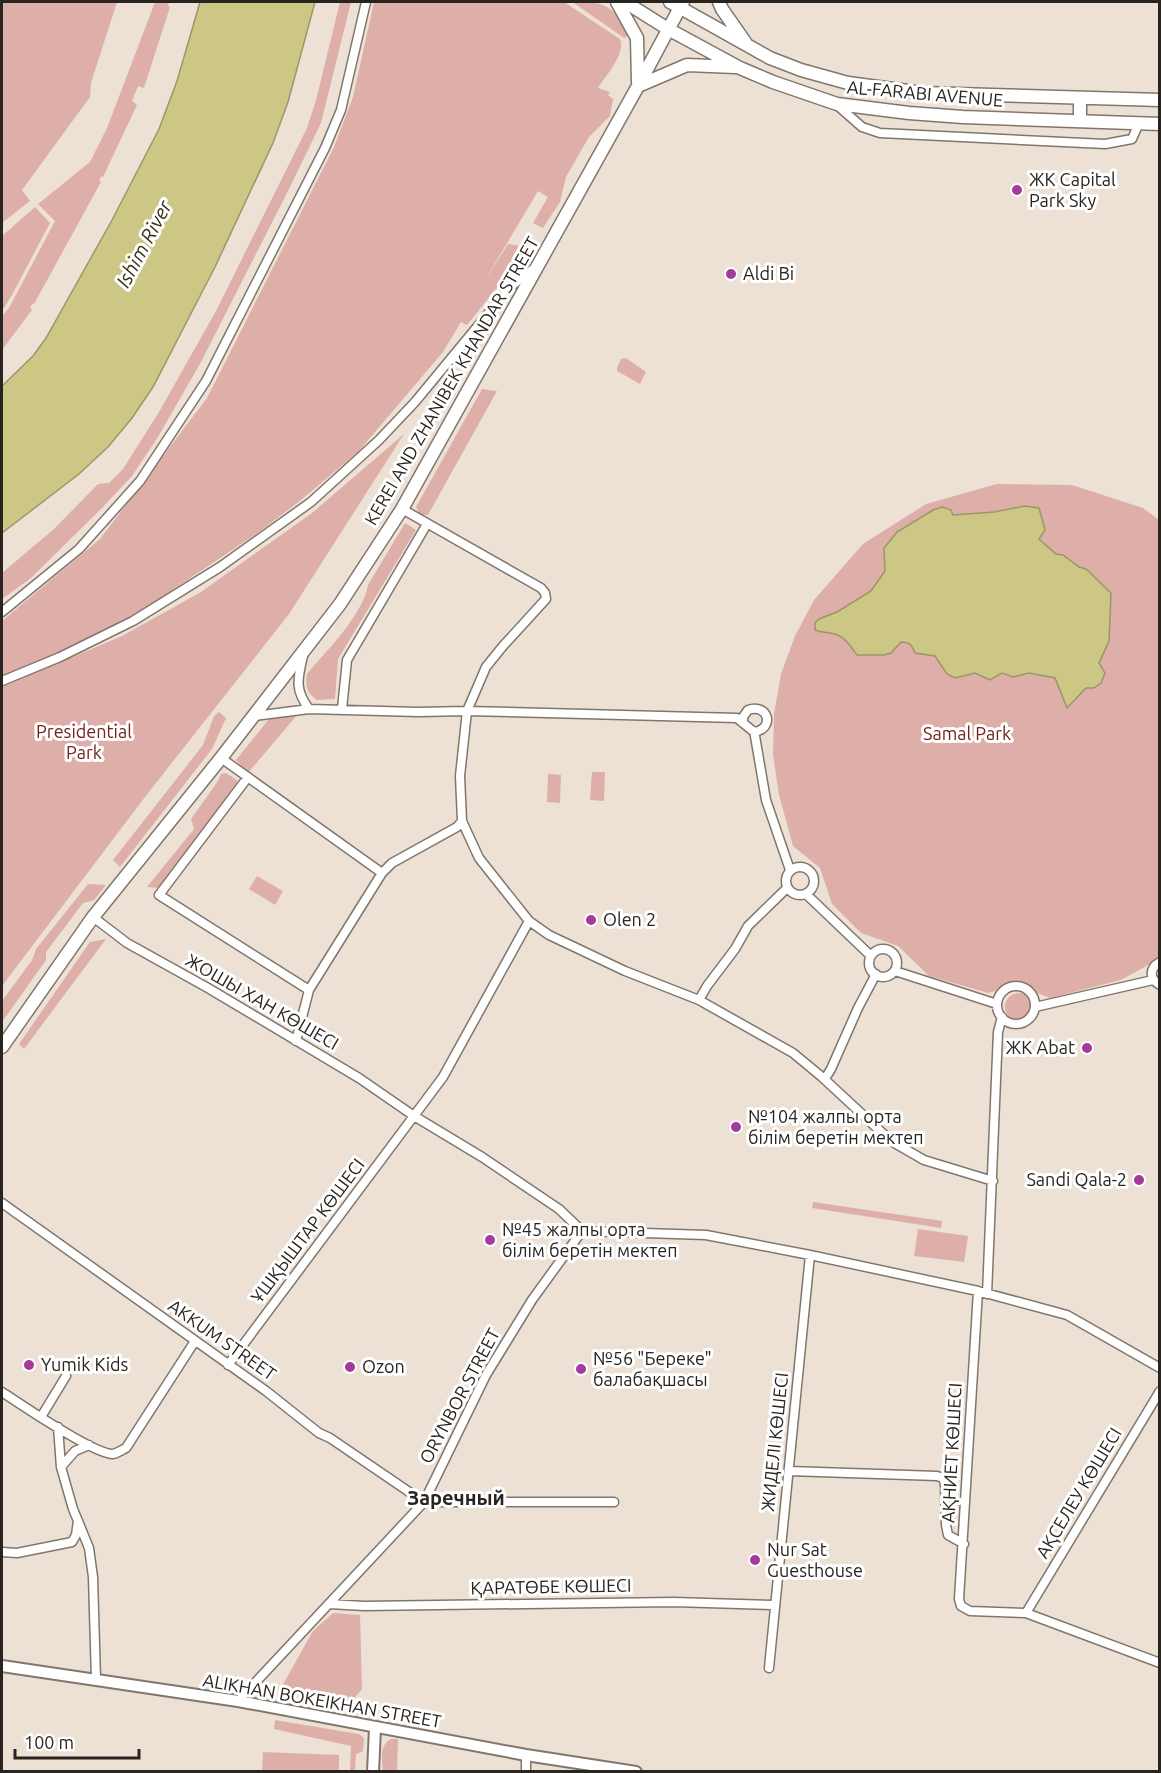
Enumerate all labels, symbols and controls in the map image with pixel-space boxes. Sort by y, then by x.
street label: AL-FARABI AVENUE [846,76,1004,110]
place label: ЖК Capital Park Sky [1029,169,1116,210]
marker: ЖК Capital Park Sky [1010,183,1024,197]
water label: Ishim River [111,195,177,291]
street label: KEREI AND ZHANIBEK KHANDAR STREET [360,233,542,528]
place label: Aldi Bi [743,263,794,283]
marker: Aldi Bi [724,267,738,281]
park label: Presidential Park [36,721,132,762]
park label: Samal Park [923,723,1011,743]
place label: Olen 2 [603,909,656,929]
marker: Olen 2 [584,913,598,927]
street label: ЖОШЫ ХАН КӨШЕСІ [183,949,342,1053]
place label: ЖК Abat [1006,1037,1075,1057]
marker: ЖК Abat [1080,1041,1094,1055]
place label: №104 жалпы орта білім беретін мектеп [748,1106,924,1147]
marker: №104 жалпы орта білім беретін мектеп [729,1120,743,1134]
street label: ҰШҚЫШТАР КӨШЕСІ [247,1154,368,1306]
place label: Sandi Qala-2 [1026,1169,1127,1190]
marker: Sandi Qala-2 [1132,1173,1146,1187]
place label: №45 жалпы орта білім беретін мектеп [502,1219,678,1260]
marker: №45 жалпы орта білім беретін мектеп [483,1233,497,1247]
street label: AKKUM STREET [165,1295,280,1384]
street label: ORYNBOR STREET [415,1325,503,1466]
place label: №56 "Береке" балабақшасы [593,1348,712,1389]
place label: Yumik Kids [41,1354,129,1374]
place label: Ozon [362,1356,405,1376]
marker: Yumik Kids [22,1358,36,1372]
marker: Ozon [343,1360,357,1374]
marker: №56 "Береке" балабақшасы [574,1362,588,1376]
street label: ЖИДЕЛІ КӨШЕСІ [757,1371,791,1512]
street label: АҚНИЕТ КӨШЕСІ [937,1382,965,1524]
street label: АҚСЕЛЕУ КӨШЕСІ [1031,1424,1125,1561]
district label: Заречный [407,1486,505,1509]
place label: Nur Sat Guesthouse [767,1539,863,1580]
marker: Nur Sat Guesthouse [748,1553,762,1567]
street label: ҚАРАТӨБЕ КӨШЕСІ [470,1575,632,1597]
street label: ALIKHAN BOKEIKHAN STREET [201,1669,443,1731]
scale bar [15,1722,140,1760]
text: 100 m [24,1732,74,1752]

